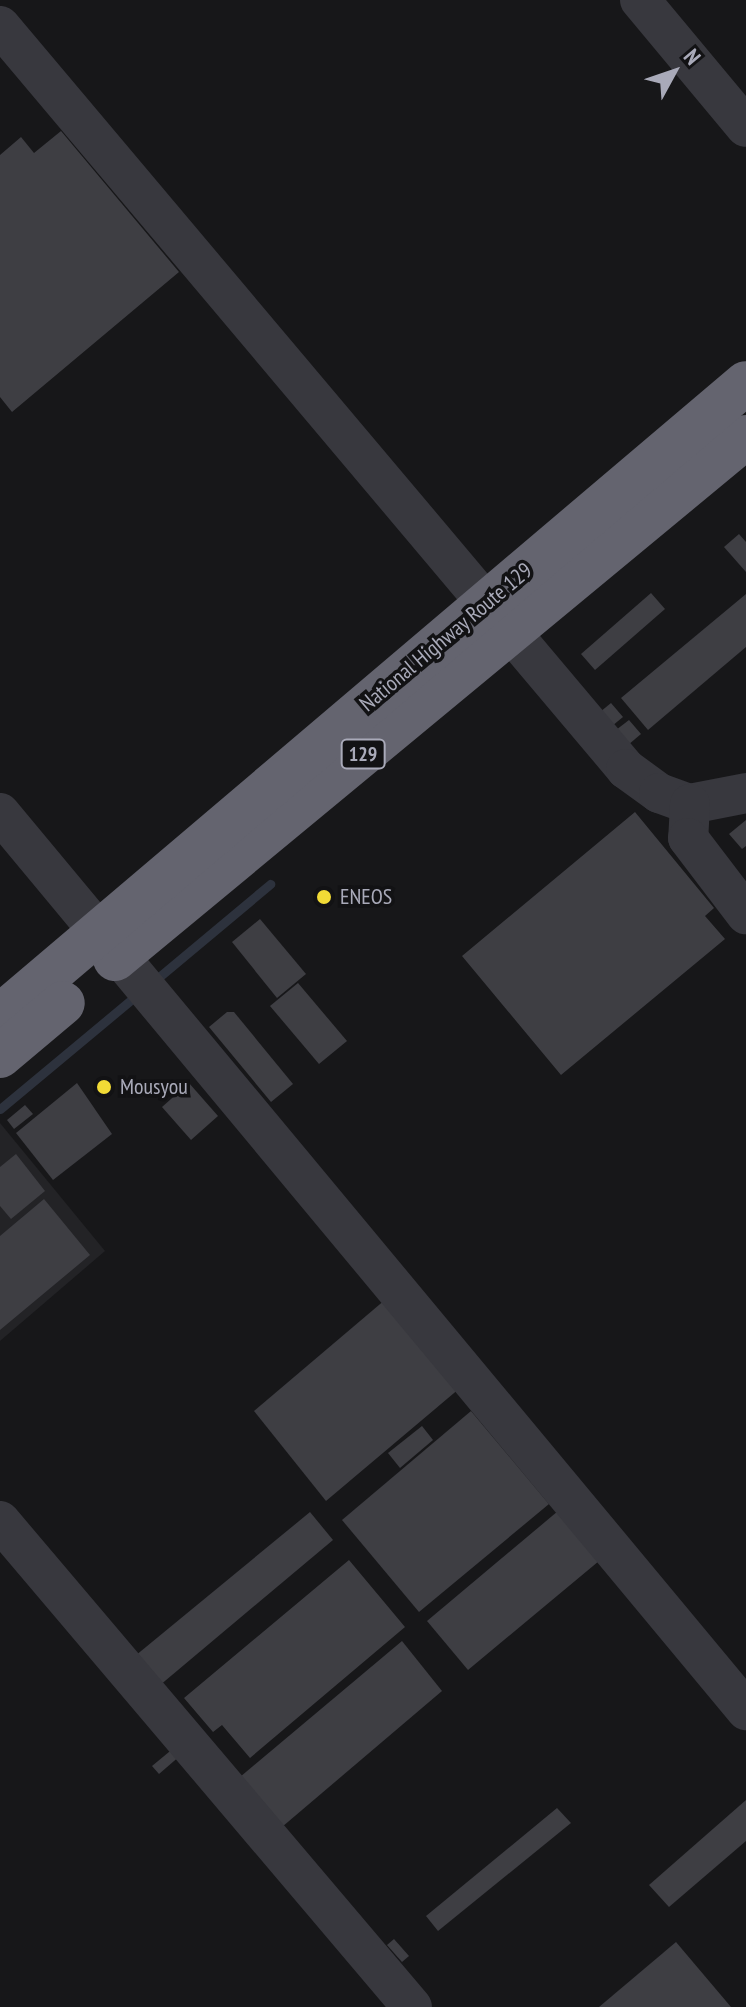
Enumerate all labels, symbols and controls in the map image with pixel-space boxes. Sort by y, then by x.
north arrow [634,32,714,112]
text: N [678,43,707,70]
street label: National Highway Route 129 [354,557,538,717]
road number: 129 [339,738,387,770]
place label: ENEOS [340,884,392,910]
marker: ENEOS [315,888,333,906]
place label: Mousyou [120,1074,188,1100]
marker: Mousyou [95,1078,113,1096]

